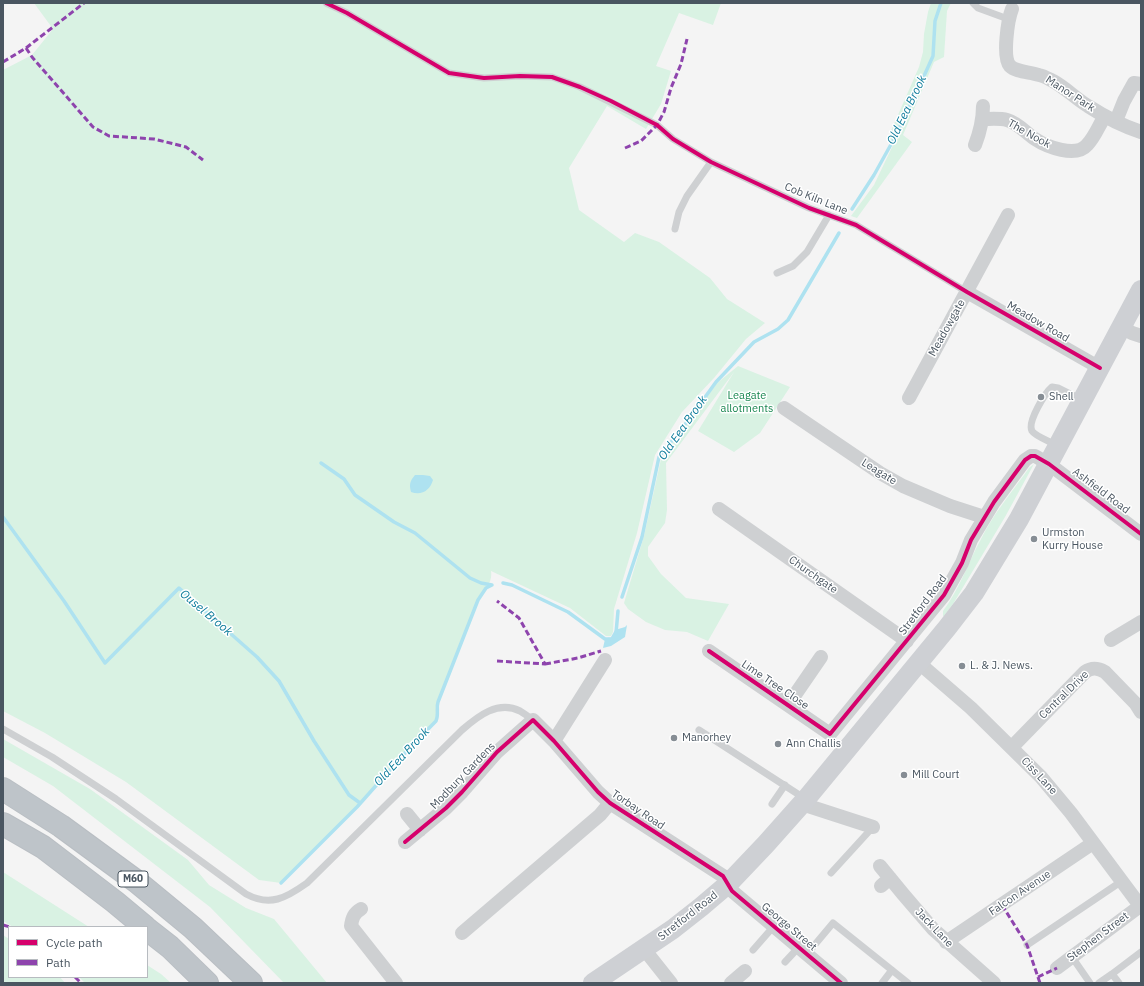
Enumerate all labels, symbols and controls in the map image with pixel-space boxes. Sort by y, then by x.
water label: Old Eea Brook [884,73,930,147]
street label: Manor Park [1043,73,1097,115]
street label: The Nook [1005,117,1053,151]
street label: Cob Kiln Lane [782,180,850,218]
street label: Meadowgate [926,297,968,359]
street label: Meadow Road [1005,299,1071,345]
park label: Leagate allotments [721,389,773,415]
place label: Shell [1049,390,1074,404]
marker: Shell [1036,392,1046,402]
water label: Old Eea Brook [656,393,710,463]
street label: Leagate [859,456,899,488]
street label: Ashfield Road [1070,465,1132,517]
place label: Urmston Kurry House [1042,526,1103,552]
marker: Urmston Kurry House [1029,534,1039,544]
street label: Churchgate [786,553,840,597]
street label: Stretford Road [896,572,950,638]
water label: Ousel Brook [177,587,235,639]
street label: Lime Tree Close [739,658,811,712]
place label: L. & J. News. [970,659,1033,673]
marker: L. & J. News. [957,661,967,671]
street label: Central Drive [1036,668,1092,722]
water label: Old Eea Brook [371,725,433,789]
place label: Manorhey [682,731,731,745]
marker: Manorhey [669,733,679,743]
place label: Ann Challis [786,737,841,751]
marker: Ann Challis [773,739,783,749]
street label: Modbury Gardens [428,740,498,812]
street label: Ciss Lane [1018,754,1060,798]
place label: Mill Court [912,768,959,782]
marker: Mill Court [899,770,909,780]
street label: Torbay Road [609,787,667,833]
street label: Falcon Avenue [987,867,1053,919]
road number: M60 [118,871,148,887]
street label: Stretford Road [656,889,720,943]
street label: George Street [759,900,819,954]
street label: Jack Lane [912,906,956,950]
street label: Stephen Street [1065,909,1131,965]
legend [8,926,148,978]
text: Cycle path [46,935,103,950]
text: Path [46,955,71,970]

